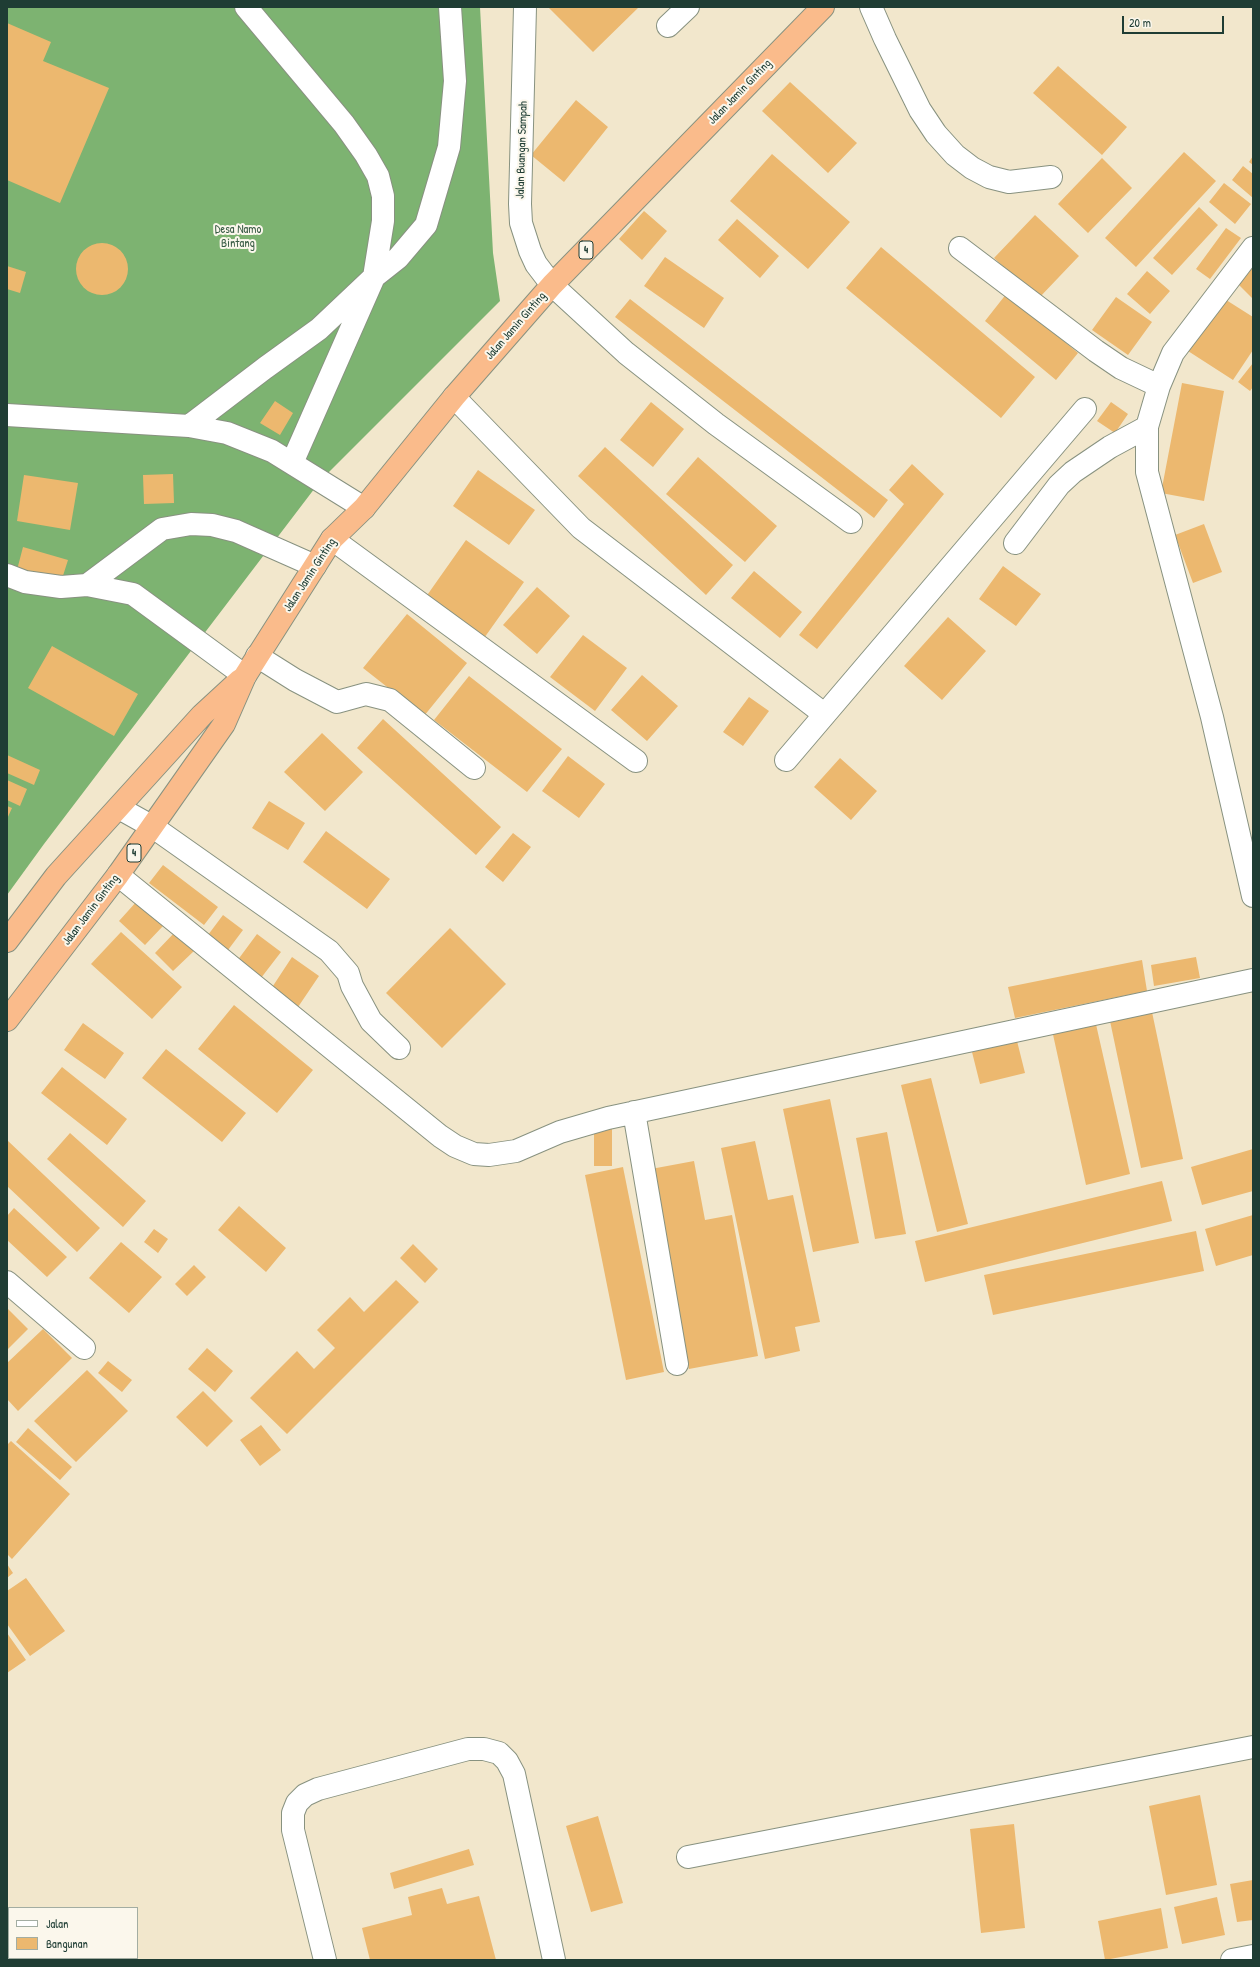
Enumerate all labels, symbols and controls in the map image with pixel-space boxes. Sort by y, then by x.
scale bar [1124,8,1226,34]
text: 20 m [1129,14,1151,31]
street label: Jalan Jamin Ginting [705,56,775,128]
street label: Jalan Buangan Sampah [513,101,531,199]
park label: Desa Namo Bintang [215,223,261,251]
road number: 4 [579,241,593,259]
street label: Jalan Jamin Ginting [483,289,549,363]
street label: Jalan Jamin Ginting [281,535,339,615]
road number: 4 [127,844,141,862]
street label: Jalan Jamin Ginting [60,872,122,948]
legend [8,1907,138,1959]
text: Jalan [46,1915,68,1932]
text: Bangunan [46,1935,88,1952]

